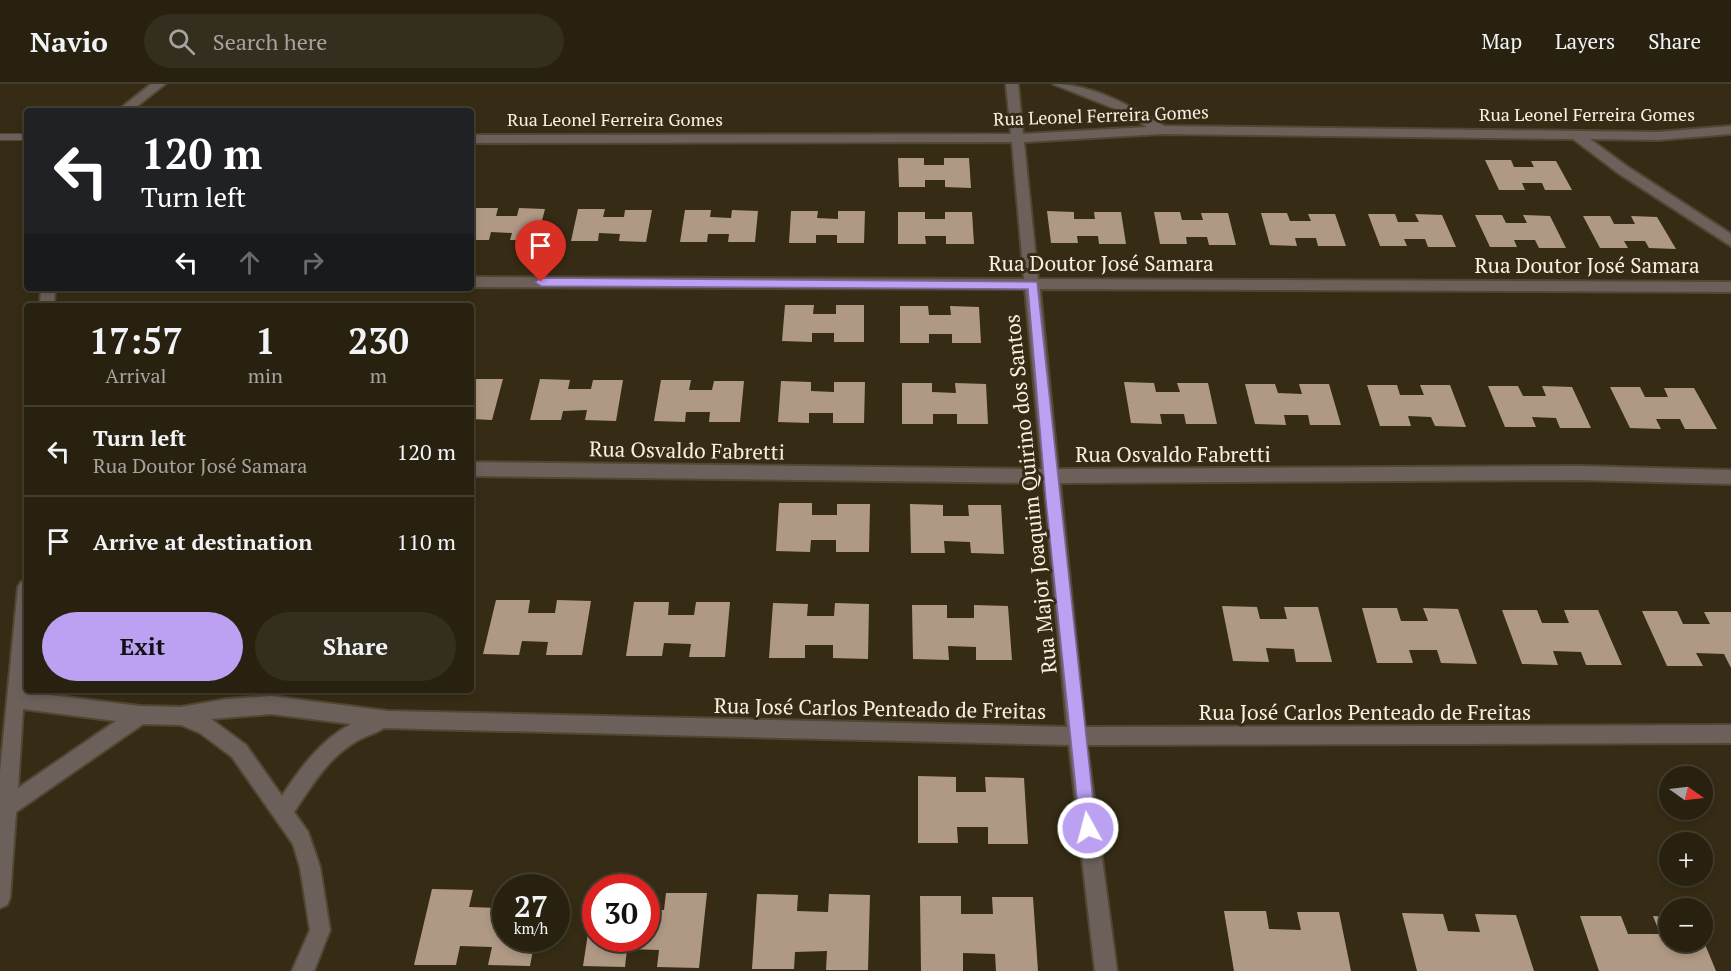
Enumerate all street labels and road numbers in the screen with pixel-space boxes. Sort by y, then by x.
street label: Rua Leonel Ferreira Gomes [993,99,1209,131]
street label: Rua Leonel Ferreira Gomes [1479,102,1695,126]
street label: Rua Leonel Ferreira Gomes [507,107,723,131]
street label: Rua Doutor José Samara [988,249,1214,277]
street label: Rua Doutor José Samara [1474,251,1700,279]
street label: Rua Major Joaquim Quirino dos Santos [997,313,1063,675]
street label: Rua Osvaldo Fabretti [589,434,785,466]
street label: Rua Osvaldo Fabretti [1075,440,1271,468]
street label: Rua José Carlos Penteado de Freitas [714,691,1046,725]
street label: Rua José Carlos Penteado de Freitas [1199,698,1531,726]

